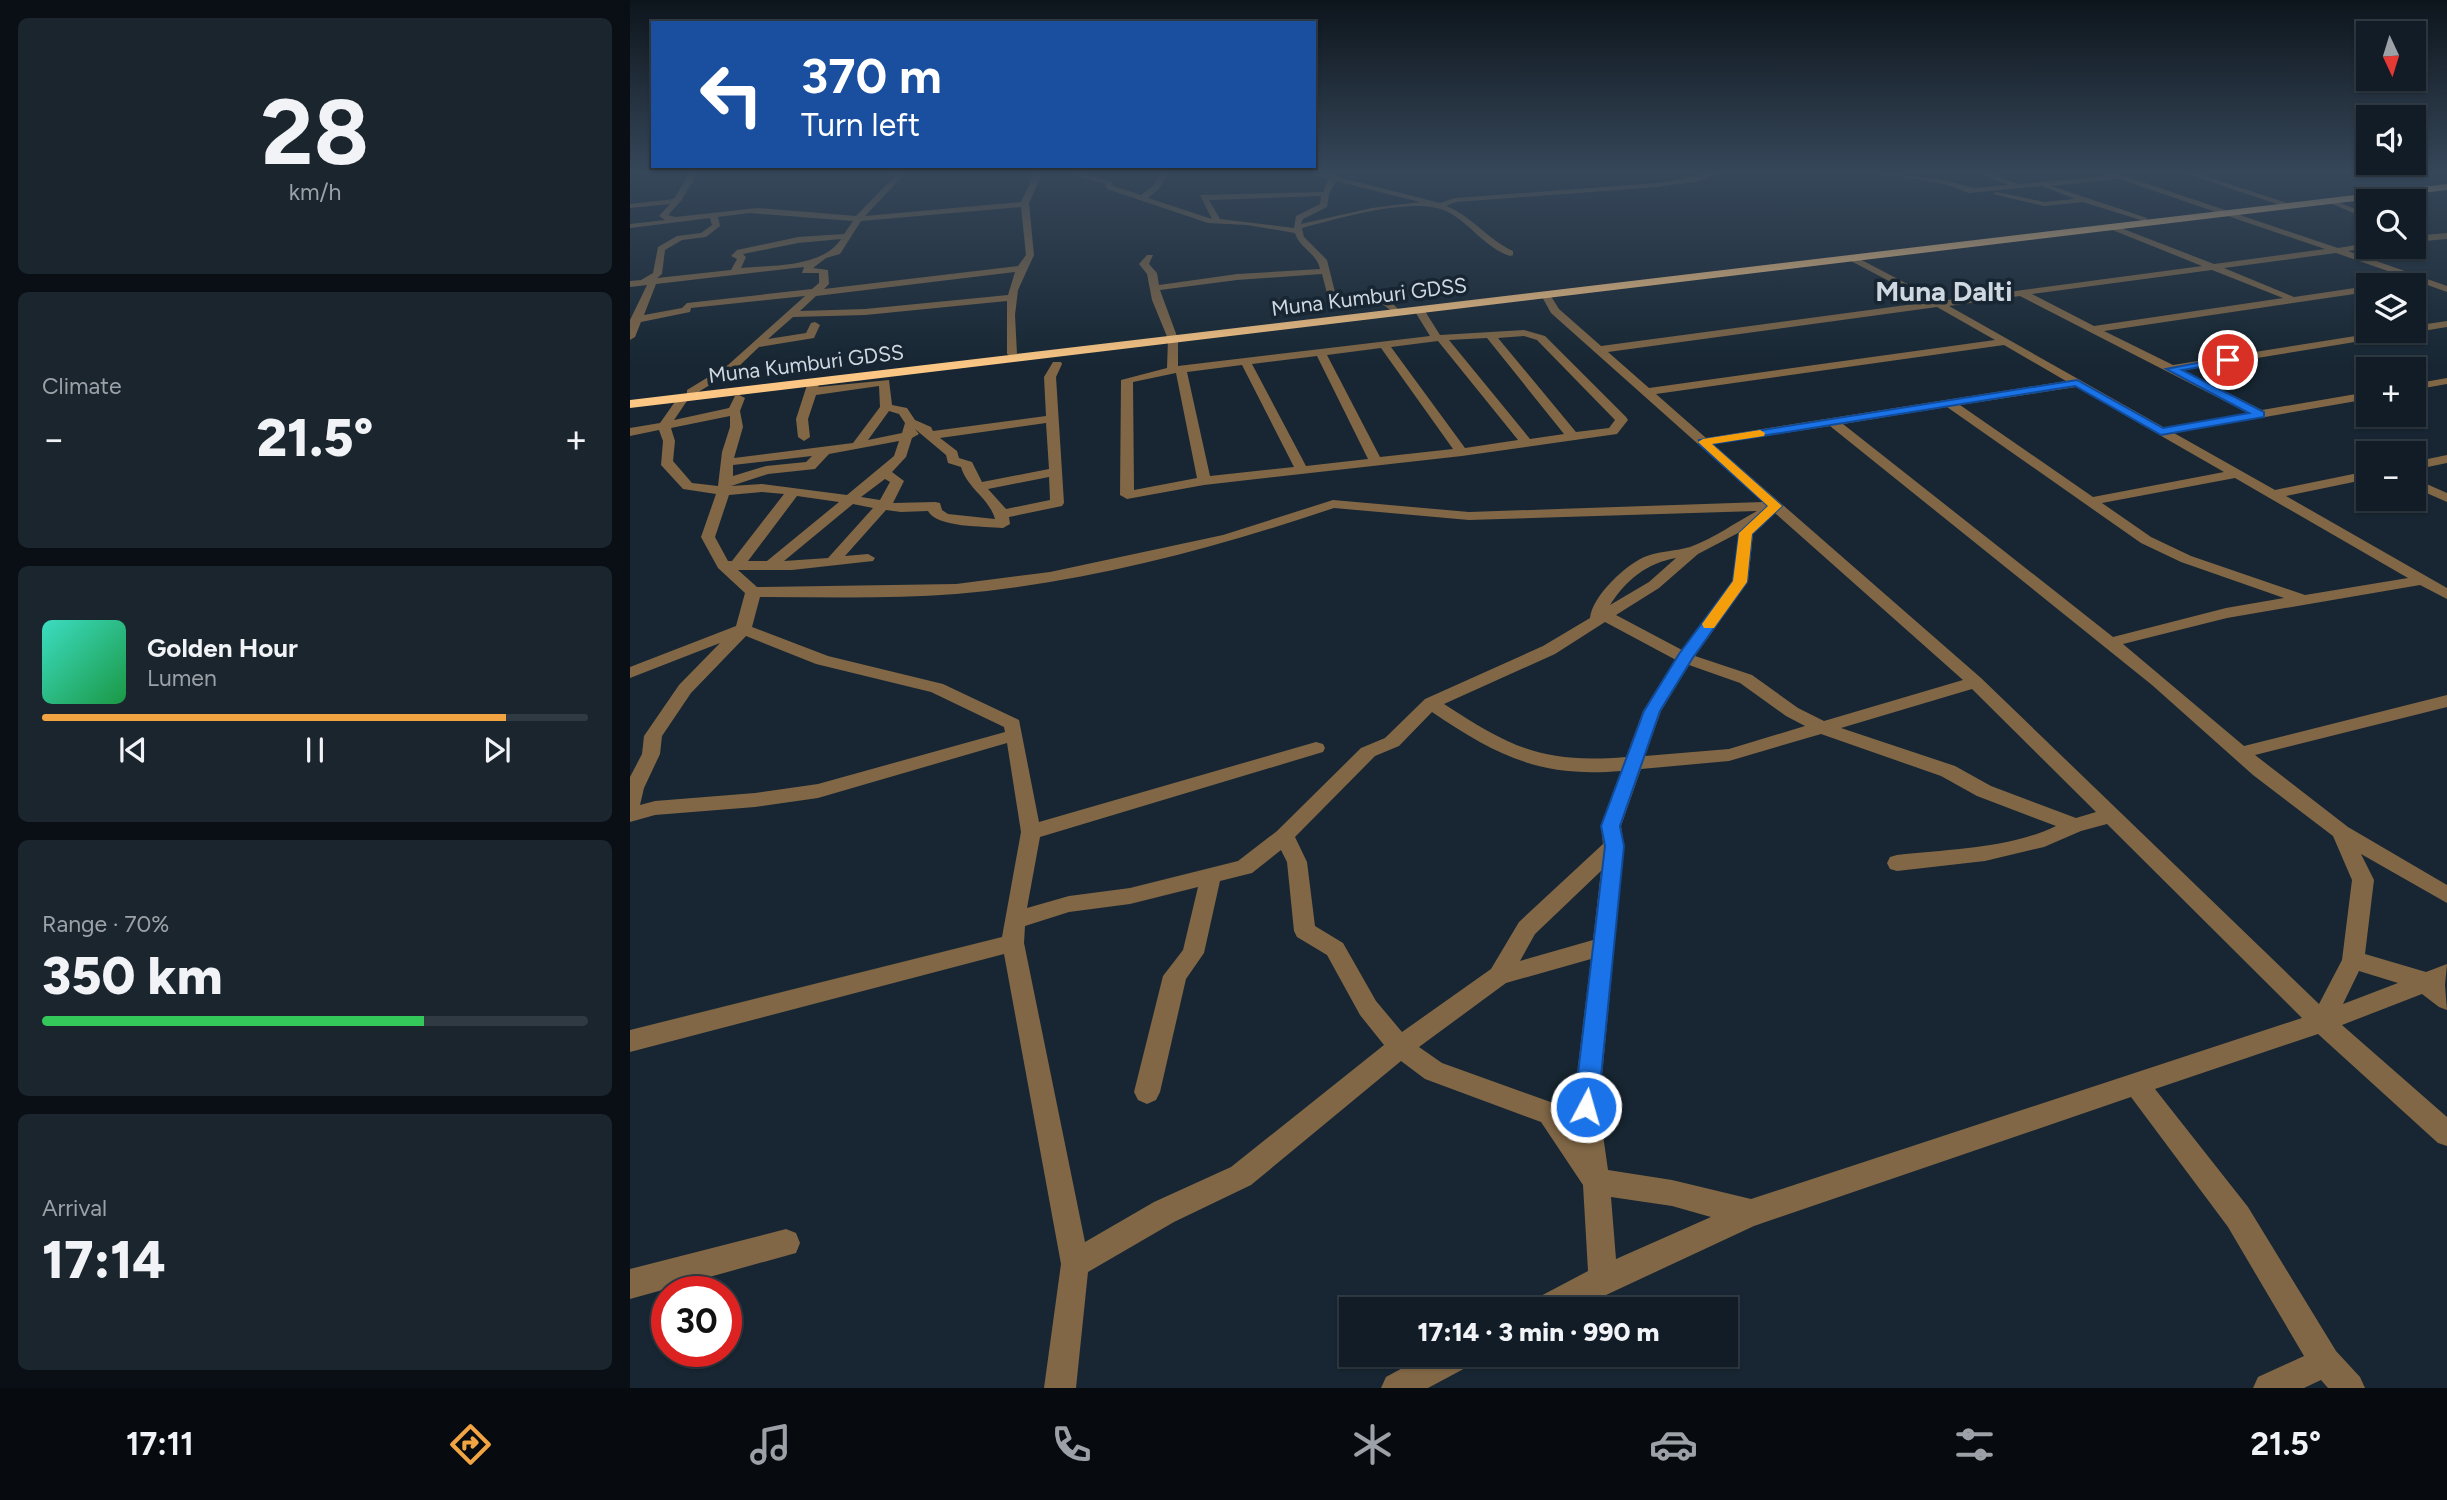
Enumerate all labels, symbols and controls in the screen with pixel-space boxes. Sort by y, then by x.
north arrow [2356,21,2426,91]
map controls [2356,21,2426,511]
text: 370 m [801,46,942,105]
icon: left [686,49,777,140]
text: 28 [261,78,369,187]
button: sound [2356,105,2426,175]
text: Turn left [801,106,920,144]
text: km/h [289,178,341,206]
button: search [2356,189,2426,259]
street label: Muna Kumburi GDSS [1270,272,1468,321]
button: layers [2356,273,2426,343]
district label: Muna Dalti [1875,274,2013,308]
pin [2198,330,2258,390]
street label: Muna Kumburi GDSS [707,339,905,388]
icon: arrive [2209,341,2247,379]
button: + [2356,357,2426,427]
text: Climate [42,372,121,400]
text: 21.5° [257,407,373,469]
text: − [42,416,66,462]
text: + [564,416,588,462]
button: − [2356,441,2426,511]
text: Golden Hour [147,632,298,664]
text: Lumen [147,664,217,692]
icon: previous [114,731,152,769]
icon: pause [296,731,334,769]
icon: next [478,731,516,769]
text: Range · 70% [42,910,169,938]
text: 350 km [42,945,223,1007]
position arrow [1549,1070,1623,1144]
text: Arrival [42,1194,107,1222]
text: 17:14 [42,1229,166,1291]
speed limit sign: 30 [651,1276,742,1367]
text: 17:14 · 3 min · 990 m [1418,1316,1659,1348]
icon: directions [446,1420,495,1469]
icon: music [746,1420,795,1469]
icon: phone [1047,1420,1096,1469]
icon: climate [1348,1420,1397,1469]
icon: car [1649,1420,1698,1469]
icon: filters [1950,1420,1999,1469]
text: 17:11 [126,1425,194,1463]
text: 21.5° [2250,1425,2321,1463]

